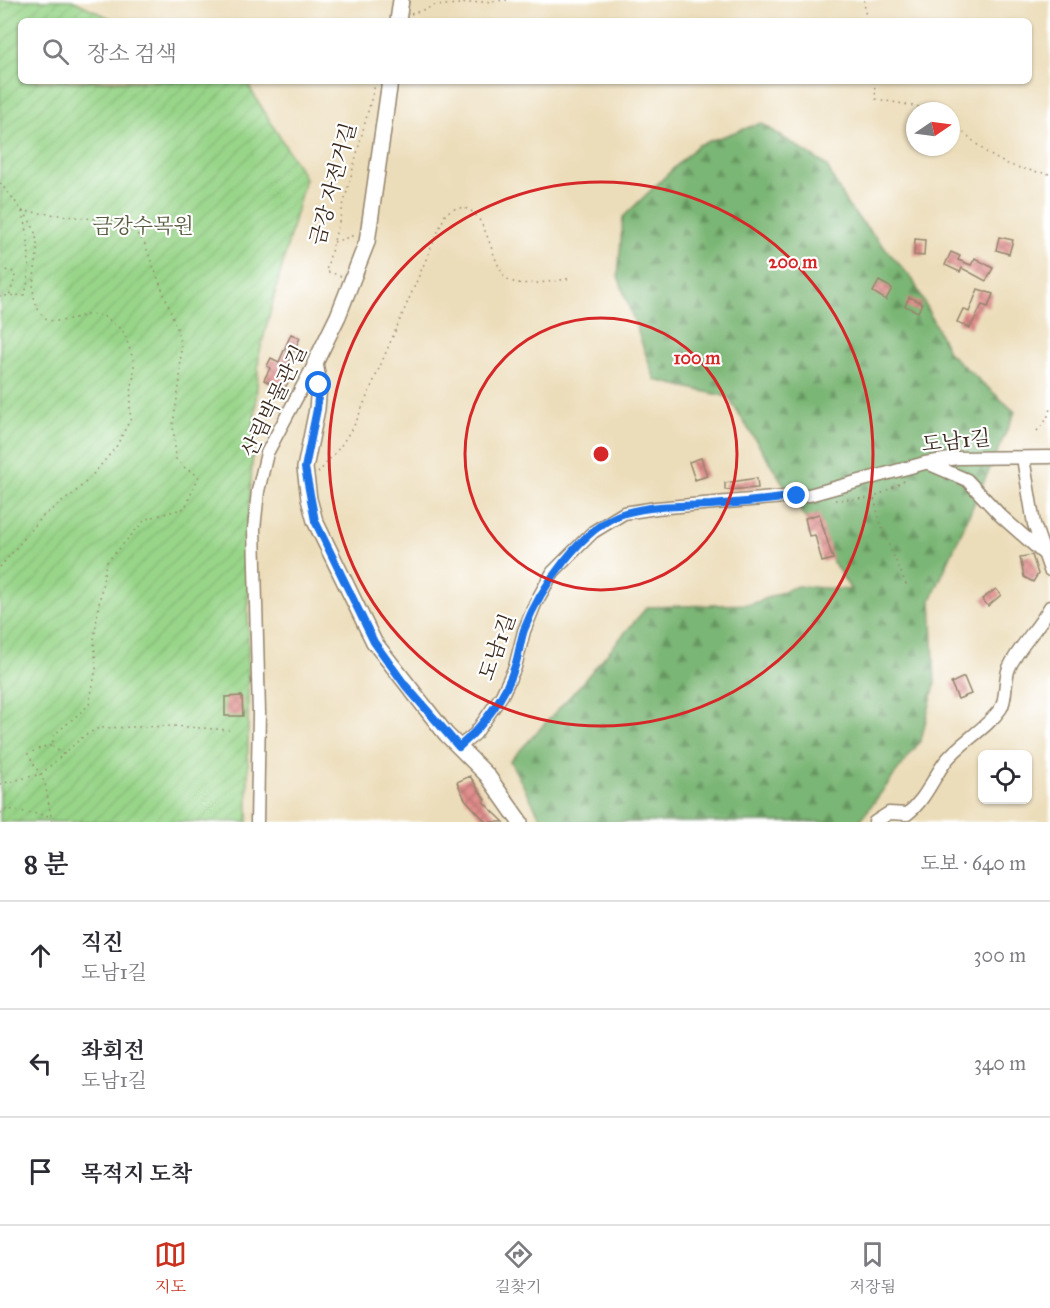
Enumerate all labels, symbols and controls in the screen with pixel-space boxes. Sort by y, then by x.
search box [18,18,1032,84]
icon: search [39,35,72,68]
text: 장소 검색 [87,40,177,67]
north arrow [906,102,960,156]
street label: 금강 자전거길 [304,120,362,248]
park label: 금강수목원 [92,213,194,239]
text: 200 m [769,251,818,273]
street label: 산림박물관길 [236,341,312,461]
text: 100 m [674,347,721,369]
route start [305,371,331,397]
street label: 도남1길 [920,424,992,458]
centre of rings [591,444,611,464]
route end [783,482,809,508]
street label: 도남1길 [473,610,521,684]
map controls [978,750,1032,804]
button: locate [978,750,1032,804]
text: 8 분 [24,848,69,880]
text: 도보 · 640 m [920,851,1026,875]
text: 직진 [81,929,124,956]
icon: ahead [24,939,57,972]
text: 300 m [974,943,1026,967]
text: 도남1길 [81,960,147,984]
text: 좌회전 [81,1037,145,1064]
icon: left [24,1047,57,1080]
text: 340 m [974,1051,1026,1075]
text: 도남1길 [81,1068,147,1092]
icon: arrive [24,1155,57,1188]
text: 목적지 도착 [81,1160,192,1187]
tab: 지도 [154,1238,187,1297]
tab: 길찾기 [495,1238,541,1297]
tab: 저장됨 [850,1238,896,1297]

